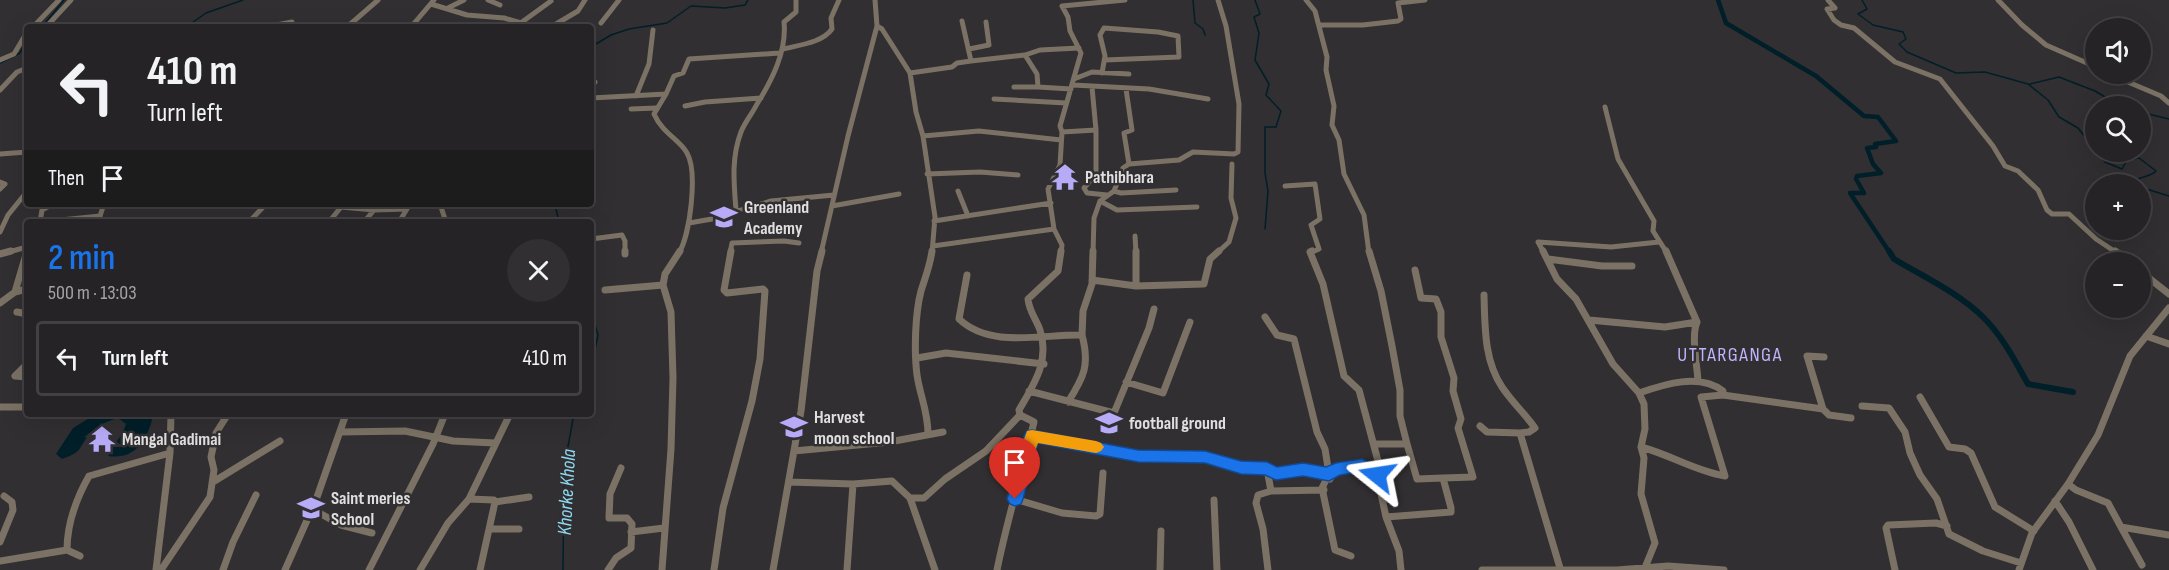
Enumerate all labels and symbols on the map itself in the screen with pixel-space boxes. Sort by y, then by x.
temple icon: Pathibhara [1050,162,1080,192]
place label: Pathibhara [1085,167,1154,188]
place label: Greenland Academy [743,197,809,239]
school or university icon: Greenland Academy [709,202,739,232]
district label: UTTARGANGA [1677,343,1783,367]
place label: Harvest moon school [814,407,894,449]
school or university icon: football ground [1094,408,1124,438]
school or university icon: Harvest moon school [779,412,809,442]
place label: football ground [1129,413,1226,434]
temple icon: Mangal Gadimai [87,424,117,454]
place label: Mangal Gadimai [122,429,221,450]
pin [989,437,1040,499]
position arrow [1345,443,1409,507]
water label: Khorke Khola [553,448,581,536]
place label: Saint meries School [331,488,411,530]
school or university icon: Saint meries School [296,493,326,523]

